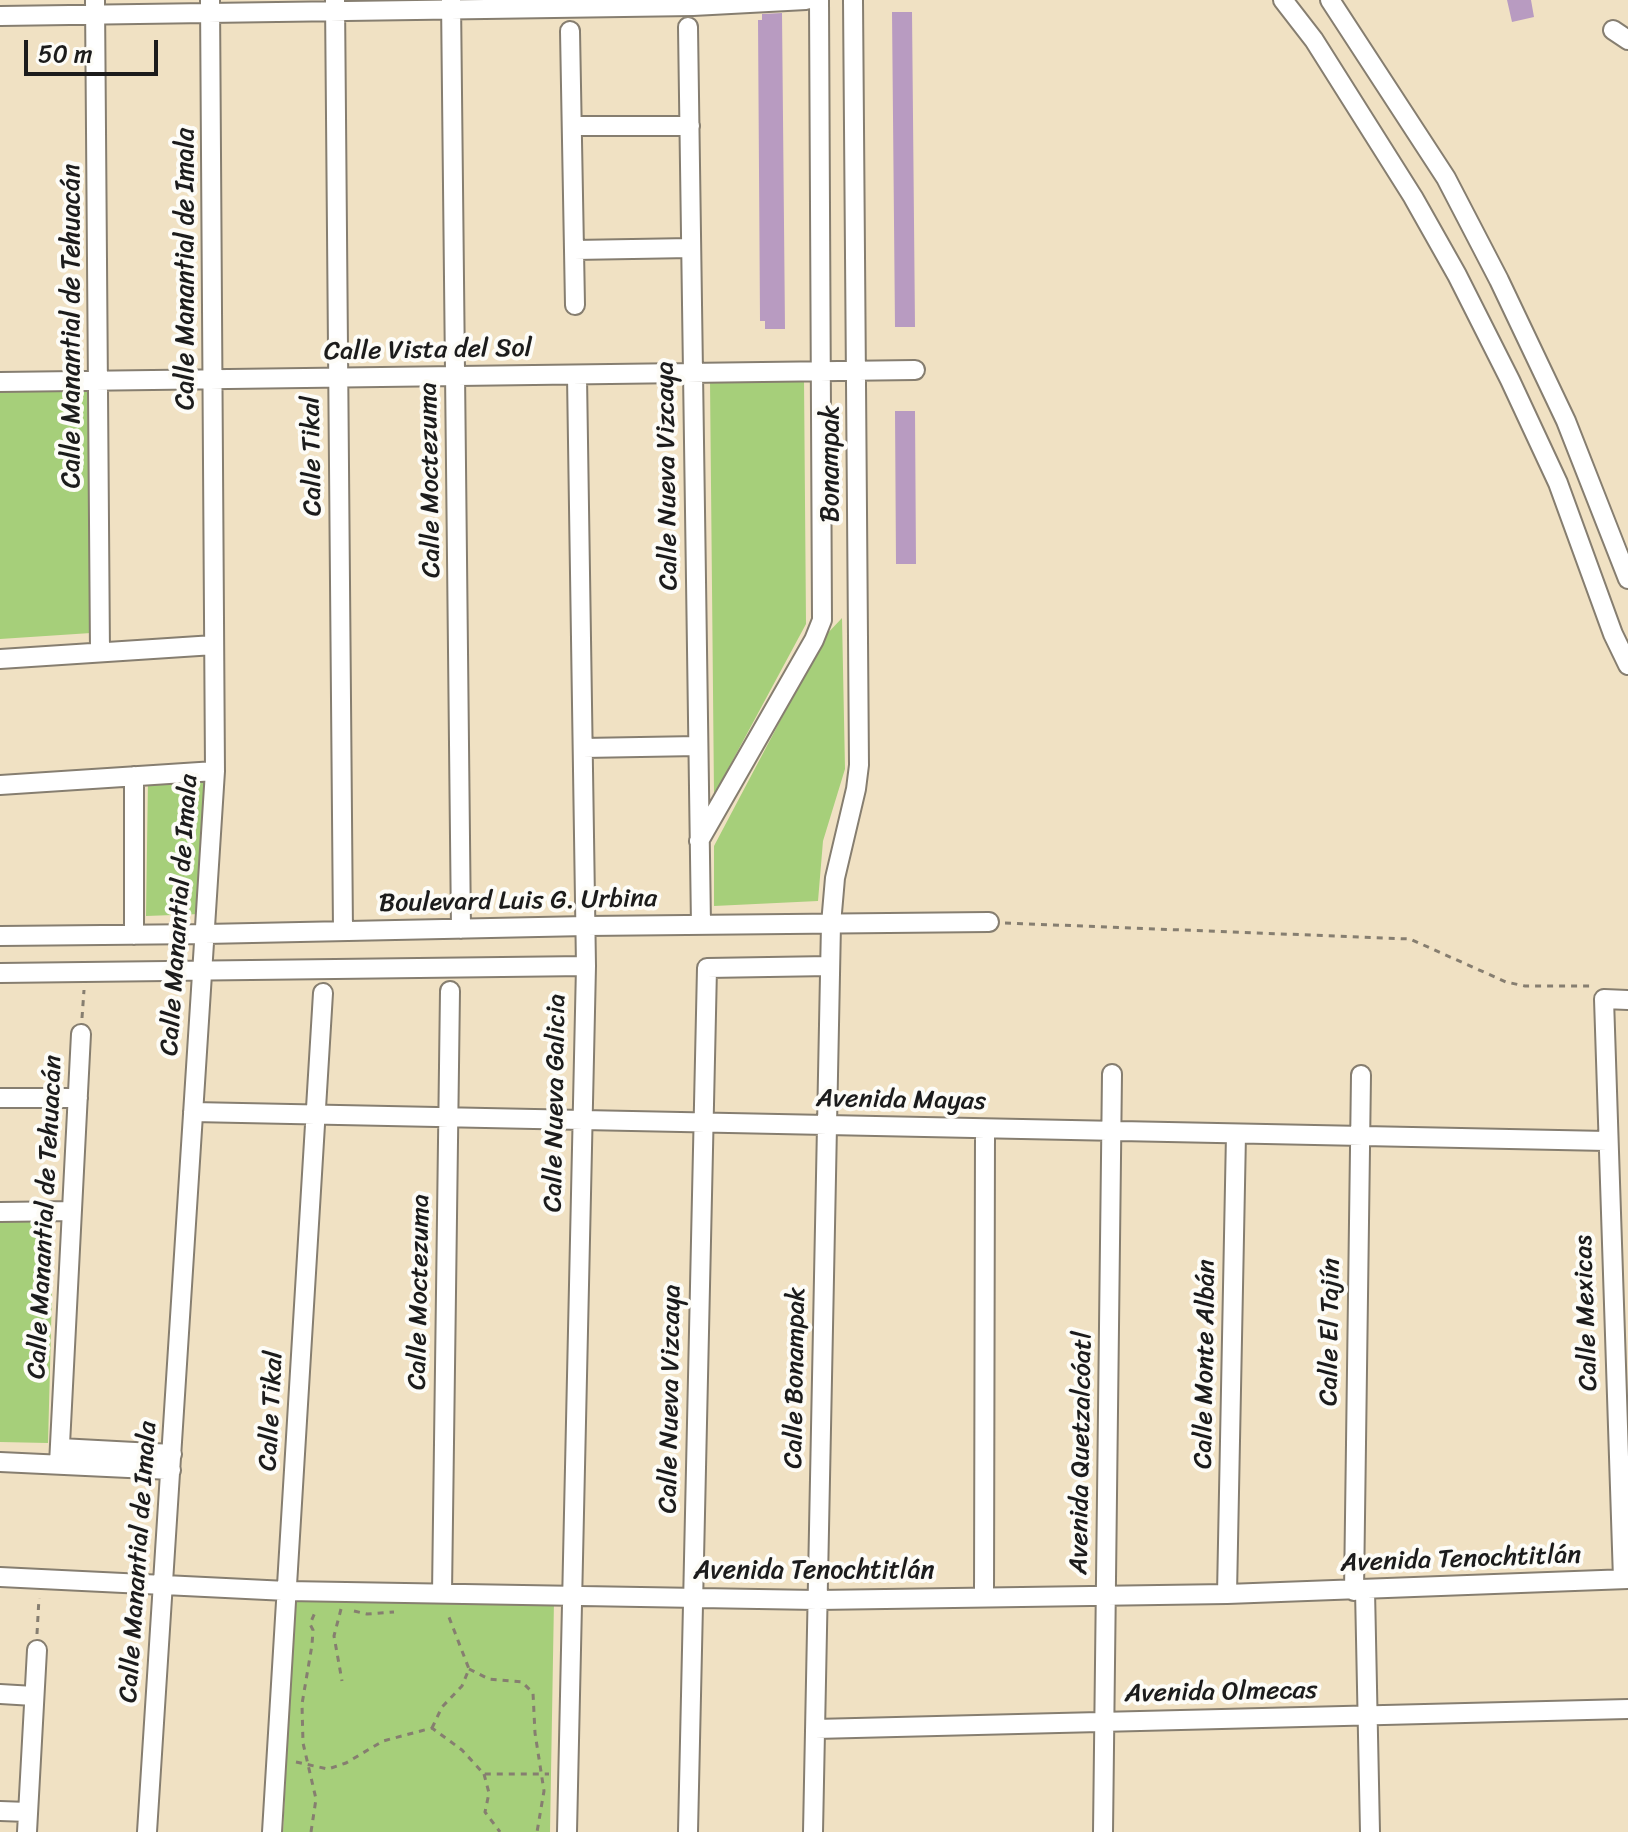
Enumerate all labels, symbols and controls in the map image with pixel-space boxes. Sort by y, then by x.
scale bar [28,24,162,74]
text: 50 m [38,33,93,75]
street label: Calle Manantial de Imala [170,128,202,410]
street label: Calle Manantial de Tehuacán [56,164,88,488]
street label: Calle Vista del Sol [324,334,532,368]
street label: Calle Nueva Vizcaya [650,361,686,591]
street label: Calle Moctezuma [414,382,448,578]
street label: Calle Tikal [296,396,330,516]
street label: Bonampak [815,405,847,523]
street label: Calle Manantial de Imala [155,773,205,1057]
street label: Boulevard Luis G. Urbina [378,884,658,920]
street label: Calle Nueva Galicia [538,994,574,1212]
street label: Calle Manantial de Tehuacán [22,1054,70,1380]
street label: Avenida Mayas [816,1084,986,1118]
street label: Calle Moctezuma [403,1194,437,1390]
street label: Calle Mexicas [1569,1235,1605,1391]
street label: Calle El Tajín [1314,1258,1348,1406]
street label: Calle Monte Albán [1189,1259,1223,1469]
street label: Calle Nueva Vizcaya [653,1284,689,1514]
street label: Calle Bonampak [779,1287,813,1469]
street label: Avenida Quetzalcóatl [1064,1331,1100,1575]
street label: Calle Tikal [253,1350,291,1472]
street label: Calle Manantial de Imala [114,1420,164,1704]
street label: Avenida Tenochtitlán [1340,1540,1582,1580]
street label: Avenida Tenochtitlán [694,1555,934,1587]
street label: Avenida Olmecas [1124,1676,1318,1710]

